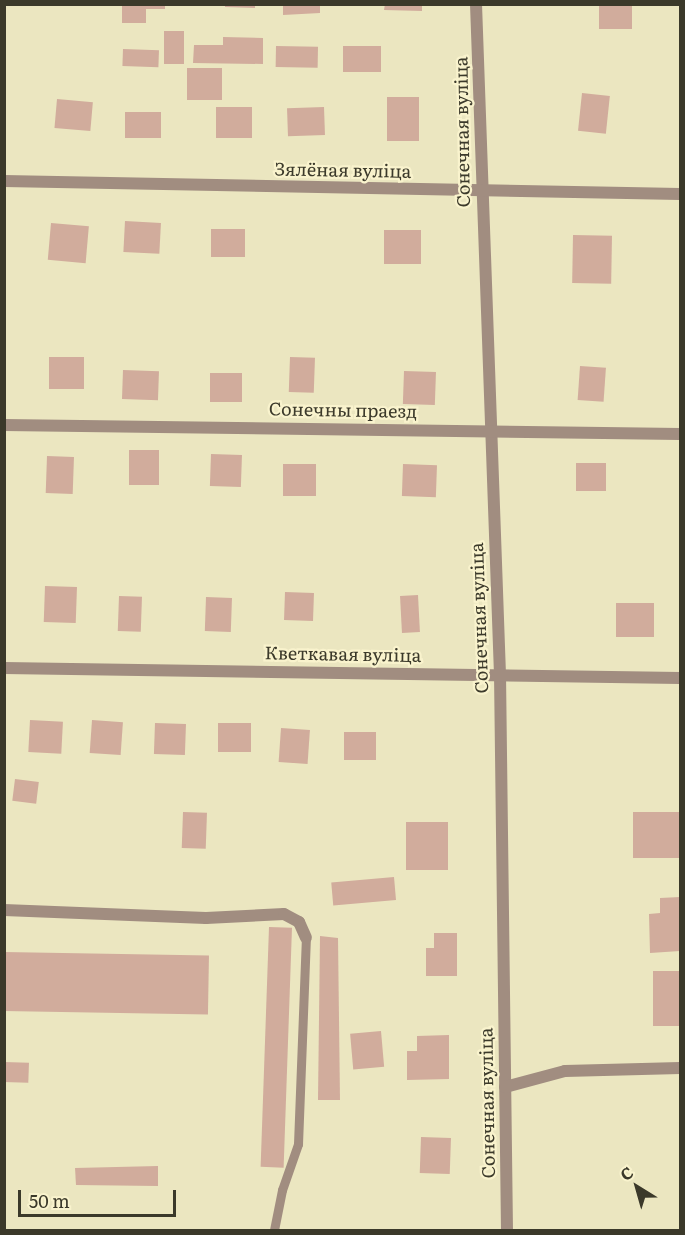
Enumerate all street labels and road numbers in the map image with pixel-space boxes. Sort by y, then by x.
street label: Сонечная вуліца [450,56,474,208]
street label: Зялёная вуліца [274,158,412,182]
street label: Сонечны праезд [269,398,417,422]
street label: Сонечная вуліца [466,542,492,694]
street label: Кветкавая вуліца [265,642,421,666]
street label: Сонечная вуліца [475,1027,499,1179]

